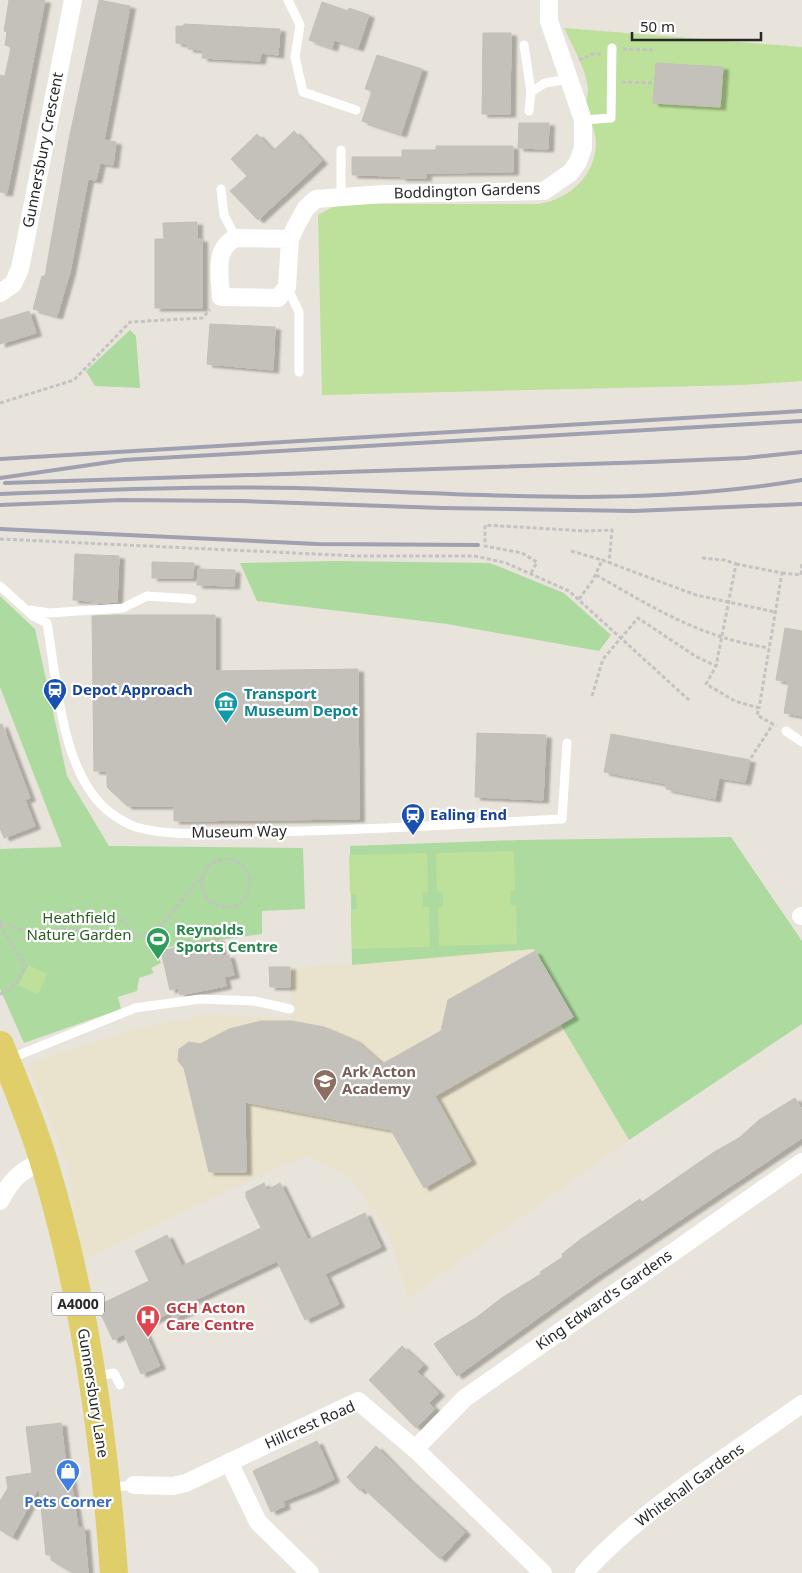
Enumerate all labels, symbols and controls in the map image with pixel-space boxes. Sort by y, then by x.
scale bar [632,10,761,42]
text: 50 m [640,16,675,36]
street label: Gunnersbury Crescent [17,70,67,229]
street label: Boddington Gardens [393,177,541,203]
station icon: Depot Approach [42,677,68,711]
place label: Depot Approach [72,679,193,699]
place label: Transport Museum Depot [244,683,358,720]
museum icon: Transport Museum Depot [213,690,239,724]
station icon: Ealing End [400,802,426,836]
place label: Ealing End [430,804,507,824]
street label: Museum Way [191,820,287,842]
park label: Heathfield Nature Garden [27,907,131,944]
place label: Reynolds Sports Centre [176,919,278,956]
sports icon: Reynolds Sports Centre [145,926,171,960]
place label: Ark Acton Academy [342,1061,416,1098]
school or university icon: Ark Acton Academy [312,1068,338,1102]
street label: King Edward's Gardens [531,1245,675,1354]
road number: A4000 [52,1292,104,1316]
place label: GCH Acton Care Centre [166,1297,254,1334]
hospital icon: GCH Acton Care Centre [135,1304,161,1338]
street label: Gunnersbury Lane [74,1327,114,1459]
street label: Hillcrest Road [261,1395,358,1453]
street label: Whitehall Gardens [631,1438,748,1530]
shop icon: Pets Corner [55,1458,81,1492]
place label: Pets Corner [24,1491,112,1511]

